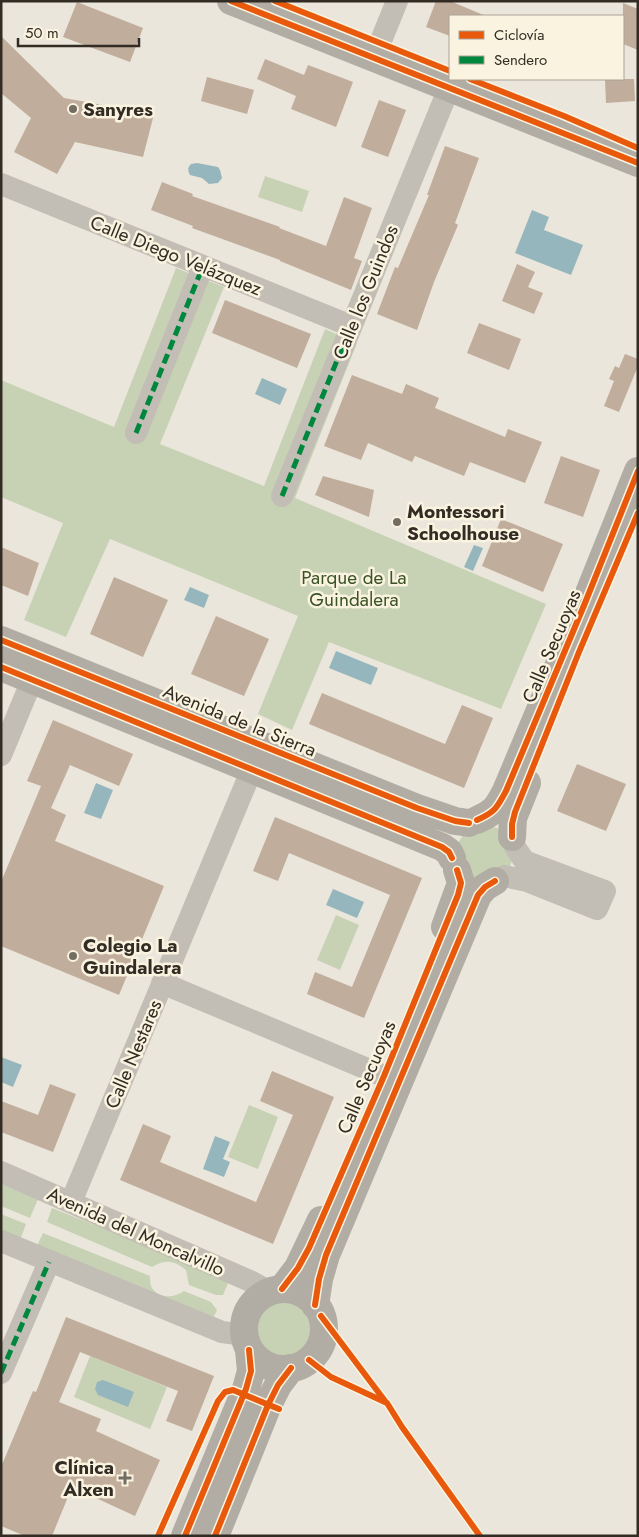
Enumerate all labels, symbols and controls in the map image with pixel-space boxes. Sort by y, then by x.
scale bar [18,15,139,47]
legend [449,15,624,80]
text: 50 m [25,22,59,44]
text: Ciclovía [494,24,544,46]
text: Sendero [494,49,547,71]
place label: Sanyres [83,96,153,123]
marker: Sanyres [67,103,79,115]
street label: Calle Diego Velázquez [86,209,266,302]
street label: Calle los Guindos [326,221,405,364]
place label: Montessori Schoolhouse [407,498,519,547]
marker: Montessori Schoolhouse [391,516,403,528]
park label: Parque de La Guindalera [301,564,407,613]
street label: Calle Secuoyas [515,585,588,707]
street label: Avenida de la Sierra [159,677,320,763]
place label: Colegio La Guindalera [83,932,182,981]
marker: Colegio La Guindalera [67,950,79,962]
street label: Calle Nestares [98,995,169,1113]
street label: Calle Secuoyas [330,1016,403,1138]
street label: Avenida del Moncalvillo [43,1180,229,1283]
place label: Clínica Alxen [55,1454,114,1503]
marker: Clínica Alxen [118,1471,132,1485]

